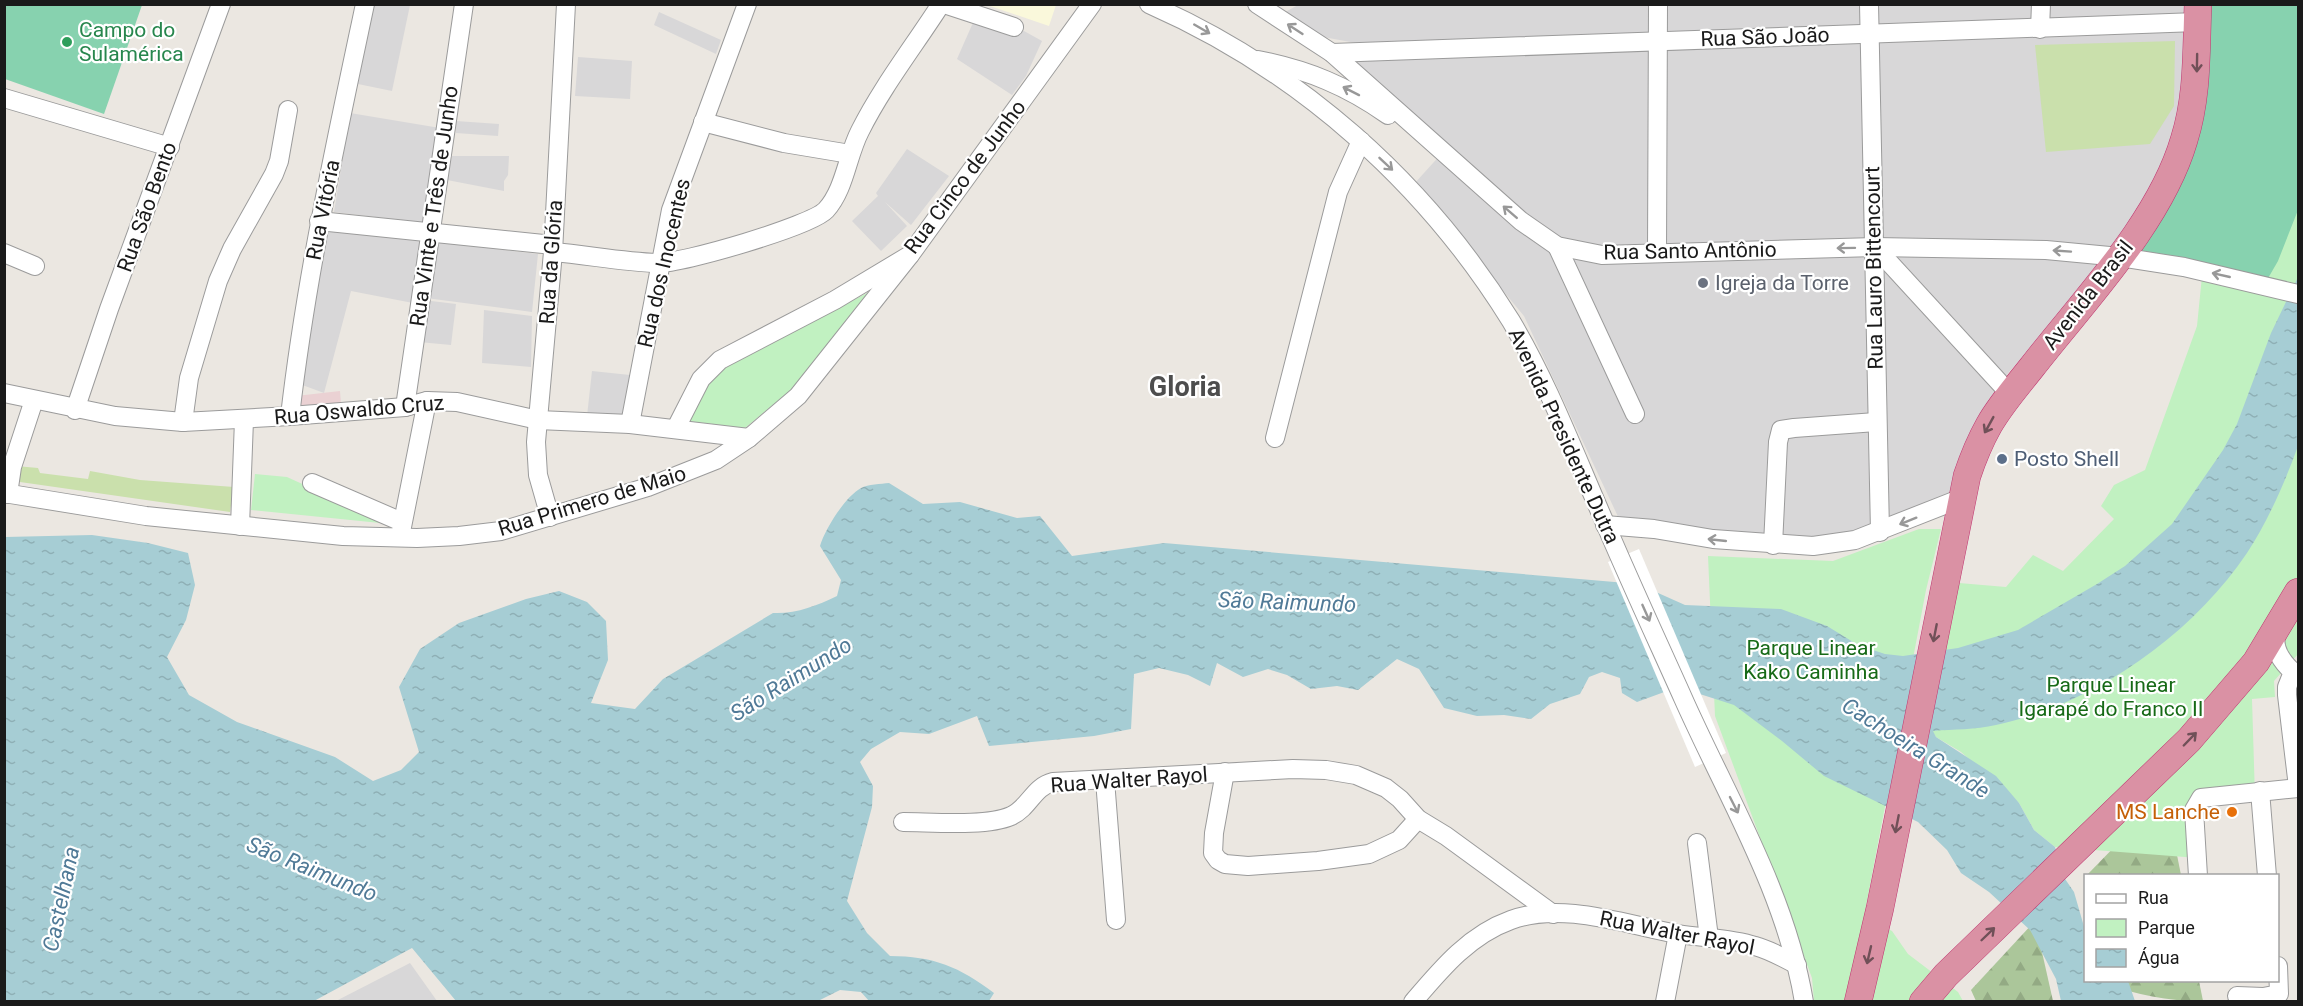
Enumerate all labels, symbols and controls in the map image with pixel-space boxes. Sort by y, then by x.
place label: Campo do Sulamérica [79,18,184,66]
one-way arrow [1286,22,1303,35]
street label: Rua São João [1700,23,1830,51]
one-way arrow [1193,24,1210,36]
marker: Campo do Sulamérica [60,35,74,49]
one-way arrow [2191,52,2203,72]
street label: Rua Vinte e Três de Junho [405,84,463,328]
one-way arrow [1343,85,1360,97]
street label: Rua Cinco de Junho [899,95,1031,259]
street label: Rua São Bento [112,139,182,275]
one-way arrow [1379,157,1394,172]
street label: Rua Vitória [301,158,345,262]
street label: Rua Lauro Bittencourt [1860,166,1888,370]
street label: Rua dos Inocentes [633,176,695,350]
street label: Rua da Glória [535,199,567,325]
one-way arrow [1503,205,1518,219]
street label: Avenida Brasil [2038,236,2138,354]
street label: Rua Santo Antônio [1603,237,1777,265]
one-way arrow [1836,242,1856,253]
one-way arrow [2052,245,2072,256]
one-way arrow [2212,269,2231,281]
place label: Igreja da Torre [1715,271,1849,295]
marker: Igreja da Torre [1696,276,1710,290]
street label: Avenida Presidente Dutra [1503,324,1625,548]
district label: Gloria [1149,371,1221,403]
street label: Rua Oswaldo Cruz [273,391,445,429]
one-way arrow [1983,416,1994,434]
place label: Posto Shell [2014,447,2119,471]
marker: Posto Shell [1995,452,2009,466]
street label: Rua Primero de Maio [495,461,689,541]
one-way arrow [1899,516,1918,527]
one-way arrow [1708,534,1728,545]
water label: São Raimundo [1217,587,1357,617]
one-way arrow [1640,604,1652,622]
one-way arrow [1929,622,1940,642]
water label: São Raimundo [726,632,856,726]
park label: Parque Linear Kako Caminha [1743,636,1879,684]
park label: Parque Linear Igarapé do Franco II [2019,673,2203,721]
water label: Cachoeira Grande [1838,693,1994,803]
one-way arrow [2183,731,2197,746]
street label: Rua Walter Rayol [1050,763,1208,797]
one-way arrow [1729,796,1741,814]
place label: MS Lanche [2116,800,2220,824]
marker: MS Lanche [2225,805,2239,819]
one-way arrow [1891,814,1902,833]
water label: São Raimundo [243,832,381,906]
water label: Castelhana [38,844,84,954]
legend [2084,874,2279,982]
text: Rua [2138,887,2169,908]
street label: Rua Walter Rayol [1597,906,1757,960]
text: Parque [2138,917,2195,938]
one-way arrow [1981,927,1996,941]
one-way arrow [1863,945,1875,964]
text: Água [2138,947,2180,968]

